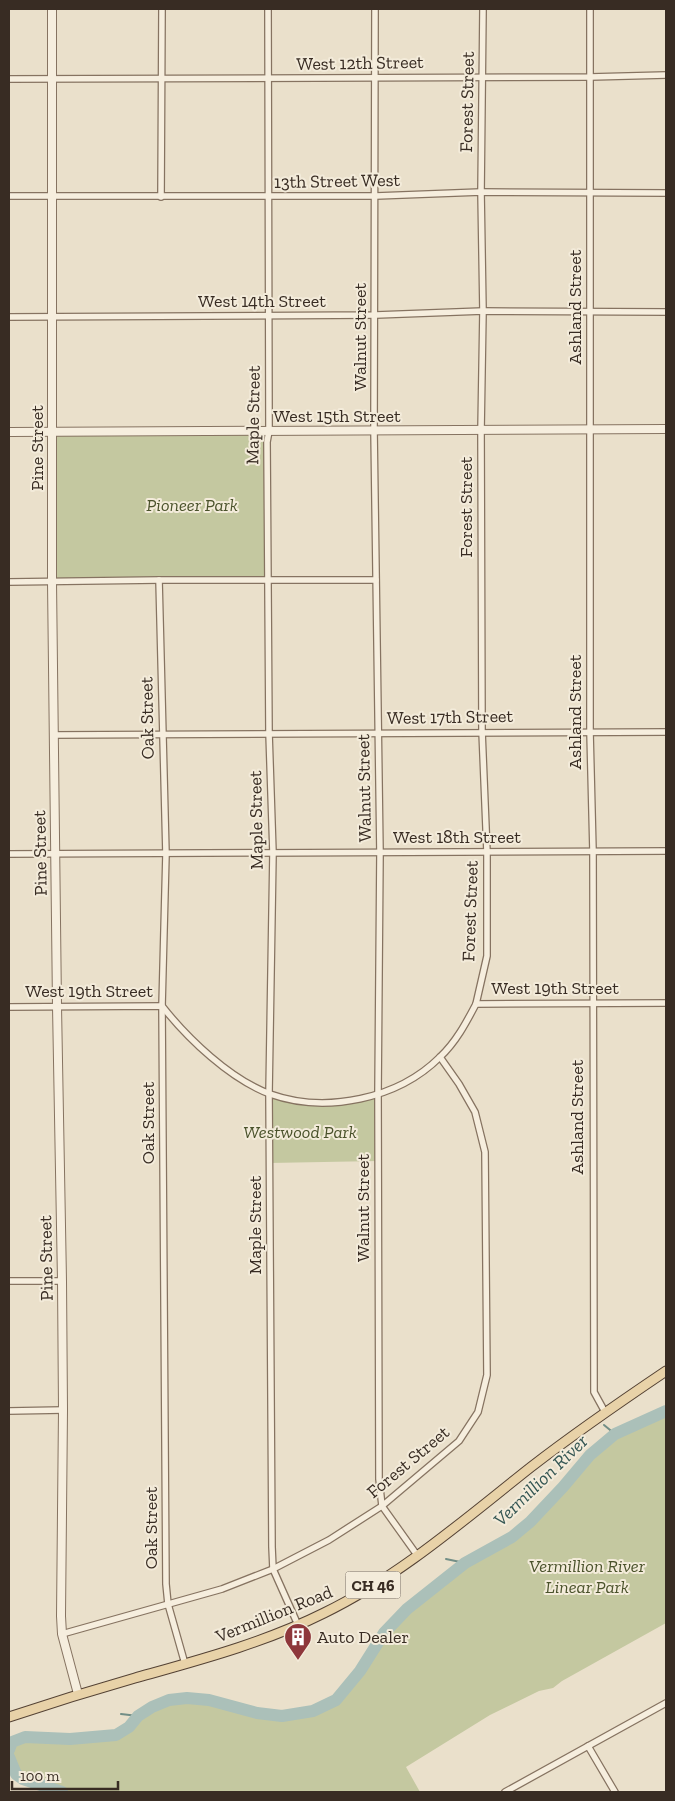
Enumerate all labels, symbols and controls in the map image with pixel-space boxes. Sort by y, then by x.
street label: West 12th Street [296,51,424,75]
street label: Forest Street [455,51,479,153]
street label: 13th Street West [274,169,401,193]
street label: Ashland Street [564,249,586,364]
street label: Walnut Street [349,283,371,391]
street label: West 14th Street [198,290,326,312]
street label: Maple Street [241,365,265,465]
street label: Pine Street [26,405,48,491]
street label: West 15th Street [273,405,401,427]
street label: Forest Street [455,456,477,558]
park label: Pioneer Park [146,494,238,516]
street label: Ashland Street [564,654,586,769]
street label: Oak Street [135,676,159,759]
street label: West 17th Street [387,705,514,729]
street label: Walnut Street [352,733,376,842]
street label: Maple Street [244,770,268,870]
street label: Pine Street [28,810,52,896]
street label: West 18th Street [393,826,521,848]
street label: Forest Street [457,860,483,962]
street label: West 19th Street [491,977,619,999]
street label: West 19th Street [25,980,153,1002]
street label: Ashland Street [566,1059,588,1174]
street label: Oak Street [137,1081,159,1164]
park label: Westwood Park [243,1121,357,1143]
street label: Walnut Street [352,1154,374,1262]
street label: Maple Street [244,1175,266,1275]
street label: Pine Street [34,1215,58,1301]
street label: Forest Street [362,1421,454,1503]
water label: Vermillion River [488,1429,593,1531]
street label: Oak Street [140,1486,162,1569]
park label: Vermillion River Linear Park [529,1555,646,1598]
road number: CH 46 [346,1572,400,1598]
street label: Vermillion Road [211,1581,336,1648]
building icon: Auto Dealer [283,1622,313,1661]
place label: Auto Dealer [317,1626,409,1648]
scale bar [12,1758,119,1790]
text: 100 m [20,1767,59,1785]

